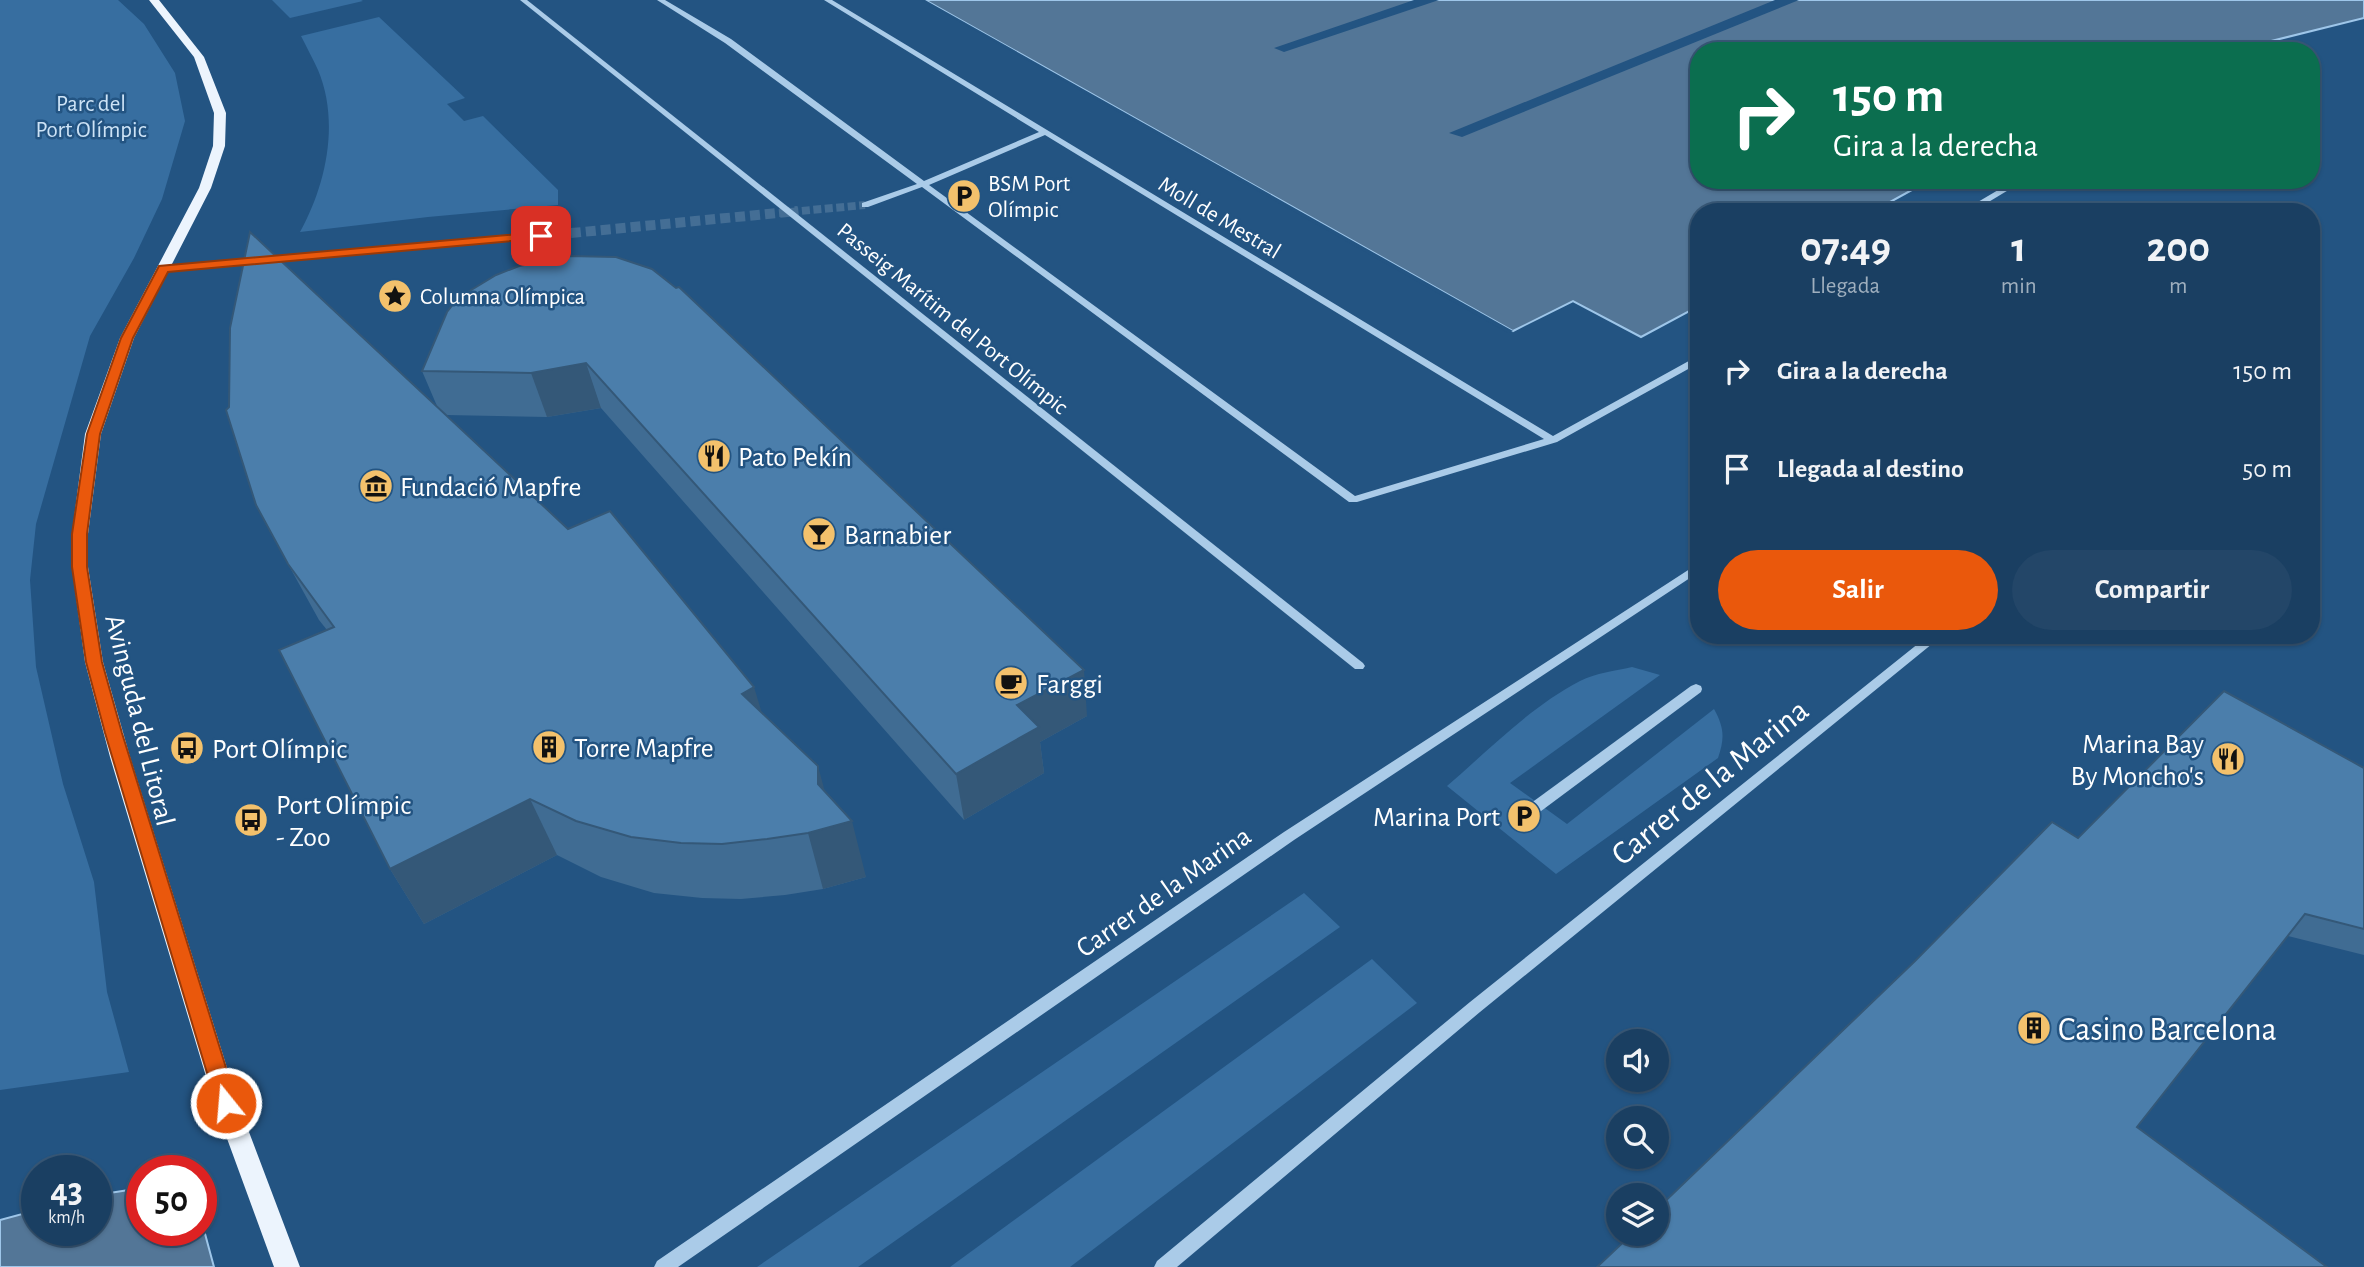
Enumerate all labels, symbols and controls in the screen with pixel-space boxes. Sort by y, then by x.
icon: right [1718,70,1809,161]
text: 150 m [1833,72,1944,121]
park label: Parc del Port Olímpic [36,93,147,142]
text: Gira a la derecha [1833,130,2038,162]
place label: BSM Port Olímpic [988,173,1071,222]
street label: Moll de Mestral [1154,173,1284,264]
parking icon: BSM Port Olímpic [945,177,983,215]
pin [511,206,571,266]
icon: arrive [522,217,560,255]
street label: Passeig Marítim del Port Olímpic [832,219,1072,419]
text: 07:49 [1800,227,1891,269]
text: 1 [2011,227,2026,269]
text: 200 [2147,227,2210,269]
text: Llegada [1811,275,1880,298]
text: min [2001,275,2037,298]
text: m [2169,275,2188,298]
place icon: Columna Olímpica [376,277,414,315]
place label: Columna Olímpica [420,286,585,309]
icon: right [1718,352,1756,390]
text: Gira a la derecha [1777,358,1948,384]
text: 150 m [2233,358,2292,384]
restaurant icon: Pato Pekín [695,437,733,475]
place label: Pato Pekín [738,444,852,472]
icon: arrive [1718,450,1756,488]
text: Llegada al destino [1777,456,1964,482]
text: 50 m [2242,456,2292,482]
museum icon: Fundació Mapfre [357,467,395,505]
place label: Fundació Mapfre [400,474,581,502]
bar icon: Barnabier [800,515,838,553]
place label: Barnabier [844,522,951,550]
button: Salir [1718,550,1998,630]
button: Compartir [2012,550,2292,630]
street label: Avinguda del Litoral [99,612,179,829]
cafe icon: Farggi [992,664,1030,702]
place label: Farggi [1036,671,1103,699]
street label: Carrer de la Marina [1606,694,1815,872]
building icon: Torre Mapfre [530,728,568,766]
bus stop icon: Port Olímpic [168,729,206,767]
place label: Marina Bay By Moncho's [2070,731,2204,791]
place label: Torre Mapfre [574,735,714,763]
place label: Port Olímpic [212,736,347,764]
restaurant icon: Marina Bay By Moncho's [2209,740,2247,778]
place label: Port Olímpic - Zoo [276,792,411,852]
parking icon: Marina Port [1505,797,1543,835]
bus stop icon: Port Olímpic - Zoo [232,801,270,839]
place label: Marina Port [1373,804,1500,832]
street label: Carrer de la Marina [1072,822,1257,963]
building icon: Casino Barcelona [2015,1009,2053,1047]
place label: Casino Barcelona [2058,1014,2277,1047]
map controls [1606,1029,1669,1246]
button: sound [1606,1029,1669,1092]
position arrow [189,1066,263,1140]
button: search [1606,1106,1669,1169]
speed limit sign: 50 [126,1155,217,1246]
text: 43 [50,1174,83,1209]
button: layers [1606,1183,1669,1246]
text: km/h [48,1209,85,1227]

